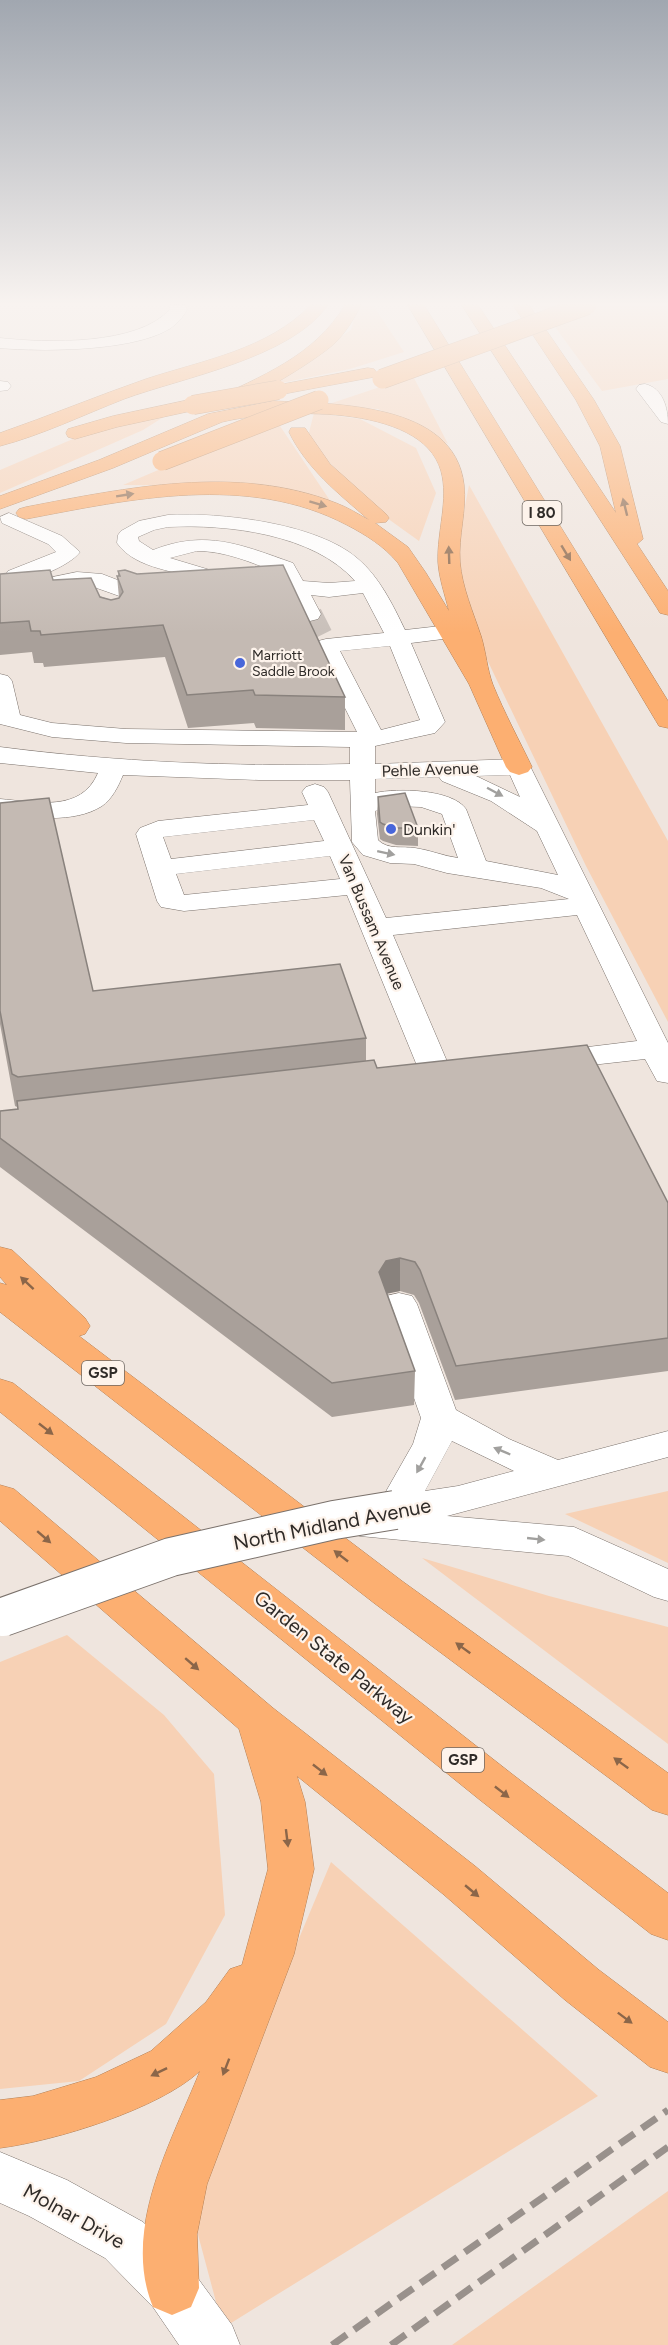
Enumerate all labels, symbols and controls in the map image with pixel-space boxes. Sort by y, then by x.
one-way arrow [115,490,134,499]
one-way arrow [620,498,630,516]
one-way arrow [309,500,327,509]
road number: I 80 [522,501,562,525]
one-way arrow [445,545,454,564]
one-way arrow [560,545,571,561]
place label: Marriott Saddle Brook [252,647,335,680]
marker: Marriott Saddle Brook [233,656,247,670]
street label: Pehle Avenue [381,758,479,781]
one-way arrow [487,787,504,797]
place label: Dunkin' [403,820,455,839]
marker: Dunkin' [384,822,398,836]
one-way arrow [377,849,396,858]
street label: Van Bussam Avenue [334,852,409,993]
one-way arrow [19,1276,34,1290]
road number: GSP [82,1361,124,1385]
one-way arrow [38,1422,54,1435]
one-way arrow [493,1446,511,1455]
one-way arrow [416,1457,426,1474]
street label: North Midland Avenue [231,1493,433,1555]
one-way arrow [36,1530,51,1543]
one-way arrow [527,1534,546,1544]
one-way arrow [334,1551,349,1563]
street label: Garden State Parkway [249,1585,419,1729]
one-way arrow [456,1642,472,1654]
one-way arrow [184,1657,199,1670]
road number: GSP [442,1748,484,1772]
one-way arrow [613,1757,629,1769]
one-way arrow [312,1763,328,1776]
one-way arrow [494,1785,510,1798]
one-way arrow [282,1828,292,1847]
one-way arrow [464,1885,480,1898]
one-way arrow [617,2011,633,2024]
one-way arrow [221,2059,231,2077]
one-way arrow [150,2068,167,2077]
street label: Molnar Drive [19,2178,129,2254]

